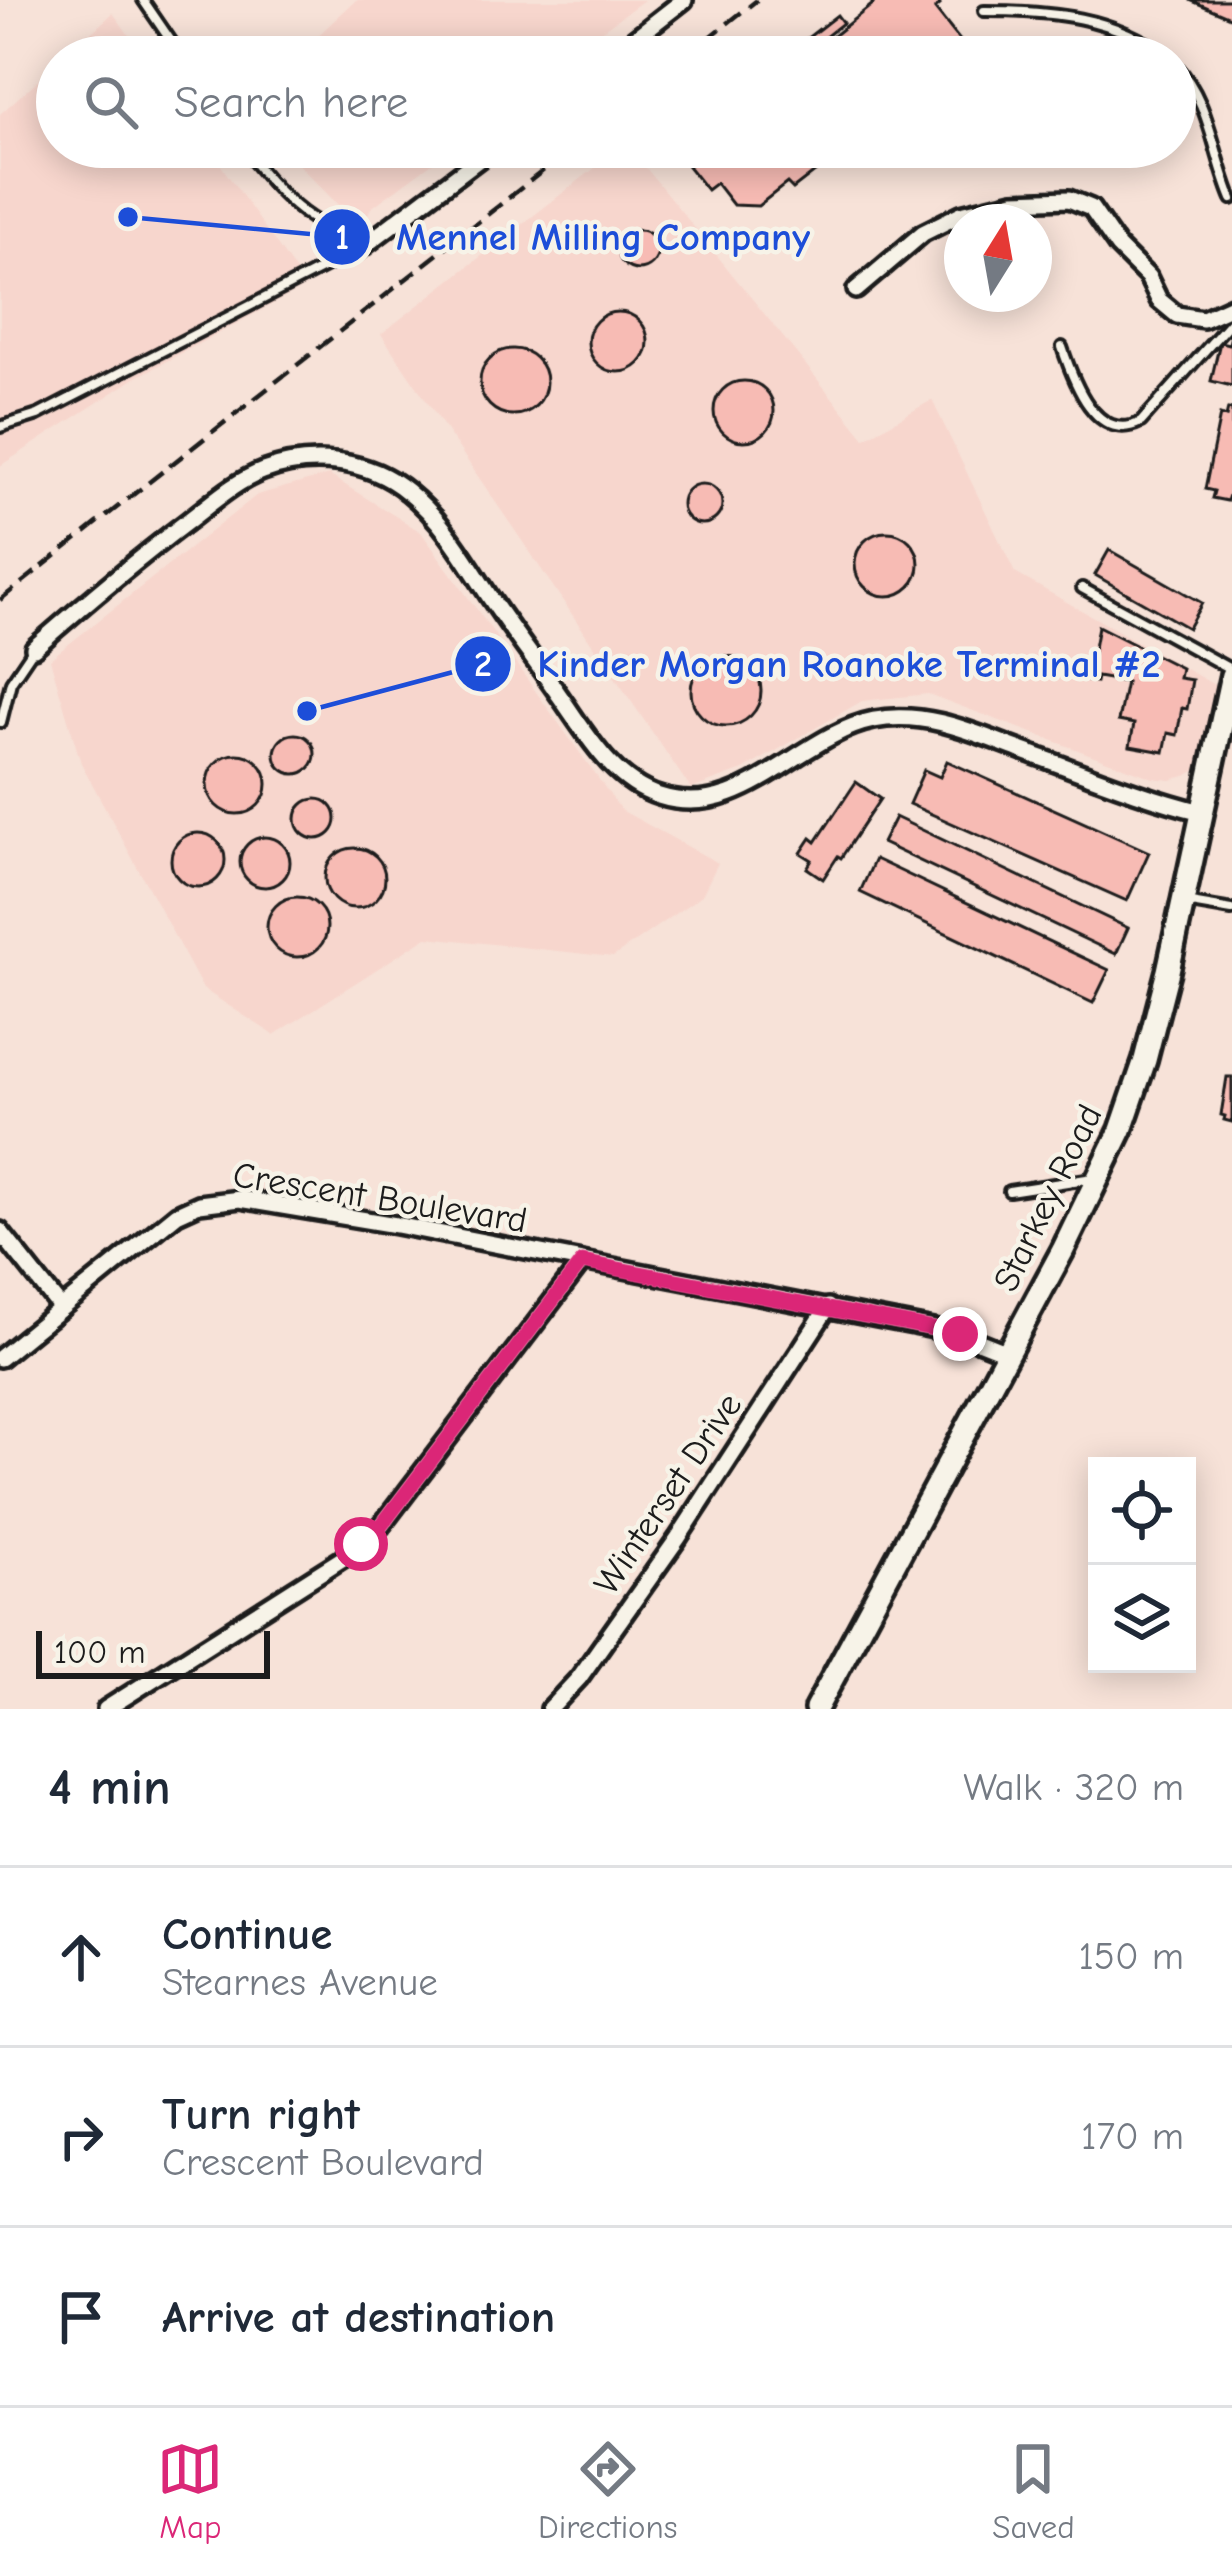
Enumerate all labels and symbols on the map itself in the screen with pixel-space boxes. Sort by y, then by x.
callout: Mennel Milling Company [312,199,834,274]
north arrow [944,204,1052,312]
text: Mennel Milling Company [396,215,810,260]
text: 1 [335,217,349,258]
callout: Kinder Morgan Roanoke Terminal #2 [453,626,1184,701]
text: Kinder Morgan Roanoke Terminal #2 [537,642,1161,687]
text: 2 [474,644,492,685]
street label: Starkey Road [985,1098,1111,1298]
street label: Crescent Boulevard [230,1155,530,1241]
route end [933,1307,987,1361]
street label: Winterset Drive [586,1386,750,1602]
route start [334,1517,388,1571]
scale bar [36,1625,270,1678]

